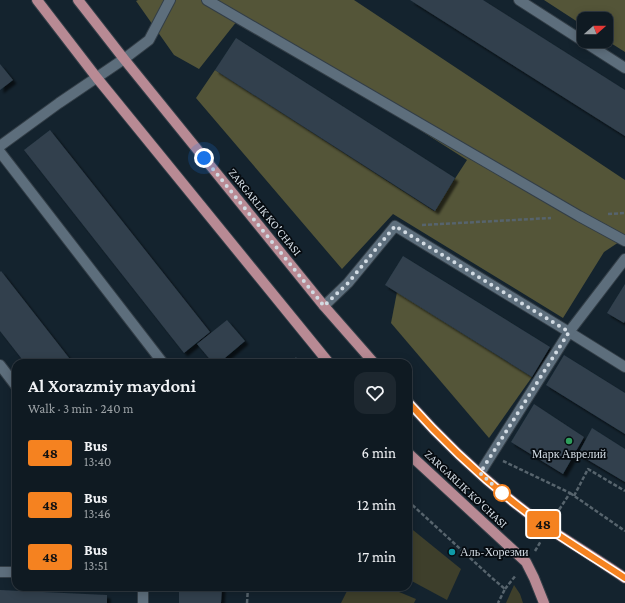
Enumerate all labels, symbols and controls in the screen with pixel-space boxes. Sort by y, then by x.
north arrow [577,12,613,48]
map controls [577,12,613,48]
your location [194,148,214,168]
street label: ZARGARLIK KO'CHASI [226,166,305,259]
button: heart [354,372,396,414]
text: Al Xorazmiy maydoni [28,375,196,396]
text: Walk · 3 min · 240 m [28,401,134,416]
marker: Марк Аврелий [564,436,574,446]
text: Bus [84,438,107,454]
text: 48 [42,445,58,461]
text: 6 min [362,445,396,461]
street label: ZARGARLIK KO'CHASI [422,447,511,531]
place label: Марк Аврелий [532,447,607,461]
text: 13:40 [84,454,111,469]
unlabelled marker [493,484,511,502]
text: Bus [84,490,107,506]
text: 48 [42,497,58,513]
text: 12 min [357,497,396,513]
text: 13:46 [84,506,111,521]
line badge: 48 [525,511,561,537]
text: 48 [535,516,551,532]
text: Bus [84,542,107,558]
place label: Аль-Хорезми [460,545,529,559]
marker: Аль-Хорезми [447,547,457,557]
text: 48 [42,549,58,565]
text: 17 min [357,549,396,565]
text: 13:51 [84,558,108,573]

